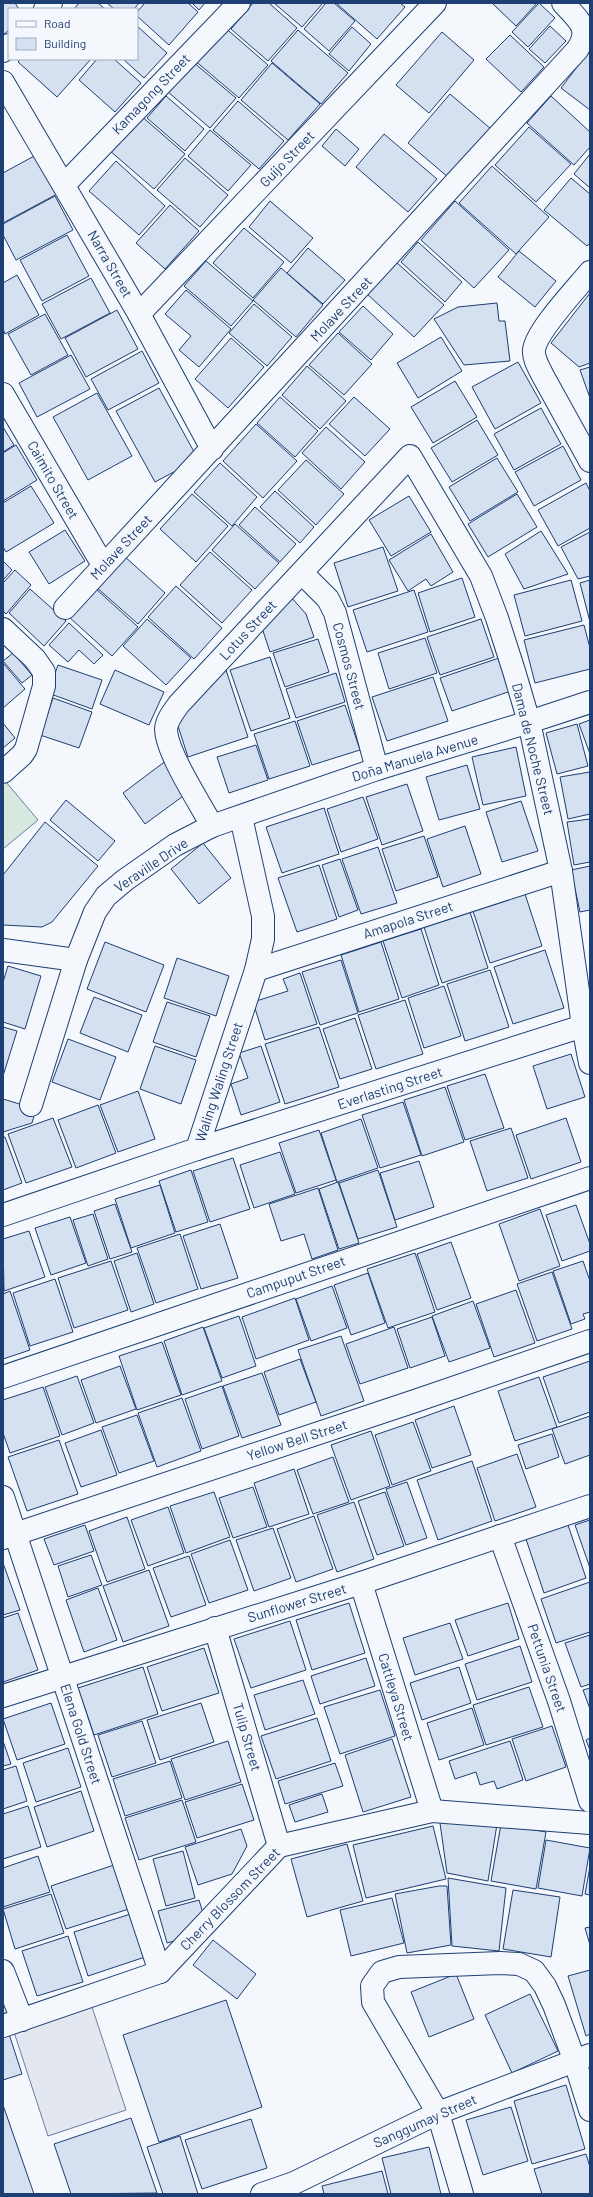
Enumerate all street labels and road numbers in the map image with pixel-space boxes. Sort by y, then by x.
street label: Kamagong Street [108,50,193,138]
street label: Guijo Street [256,127,318,190]
street label: Narra Street [84,227,137,300]
street label: Molave Street [306,273,375,345]
street label: Caimito Street [24,437,83,522]
street label: Molave Street [86,511,155,583]
street label: Lotus Street [216,596,280,663]
street label: Cosmos Street [330,620,369,711]
street label: Dama de Noche Street [509,681,558,817]
street label: Doña Manuela Avenue [350,730,480,785]
street label: Veraville Drive [111,834,191,895]
street label: Amapola Street [361,897,455,942]
street label: Waling Waling Street [191,1020,246,1144]
street label: Everlasting Street [335,1063,444,1112]
street label: Campuput Street [244,1252,348,1301]
street label: Yellow Bell Street [244,1415,349,1464]
street label: Sunflower Street [245,1579,348,1626]
street label: Pettunia Street [524,1621,571,1714]
street label: Cattleya Street [375,1651,418,1743]
street label: Elena Gold Street [57,1681,106,1786]
street label: Tulip Street [230,1701,265,1773]
street label: Cherry Blossom Street [176,1844,283,1954]
street label: Sanggumay Street [370,2090,479,2151]

